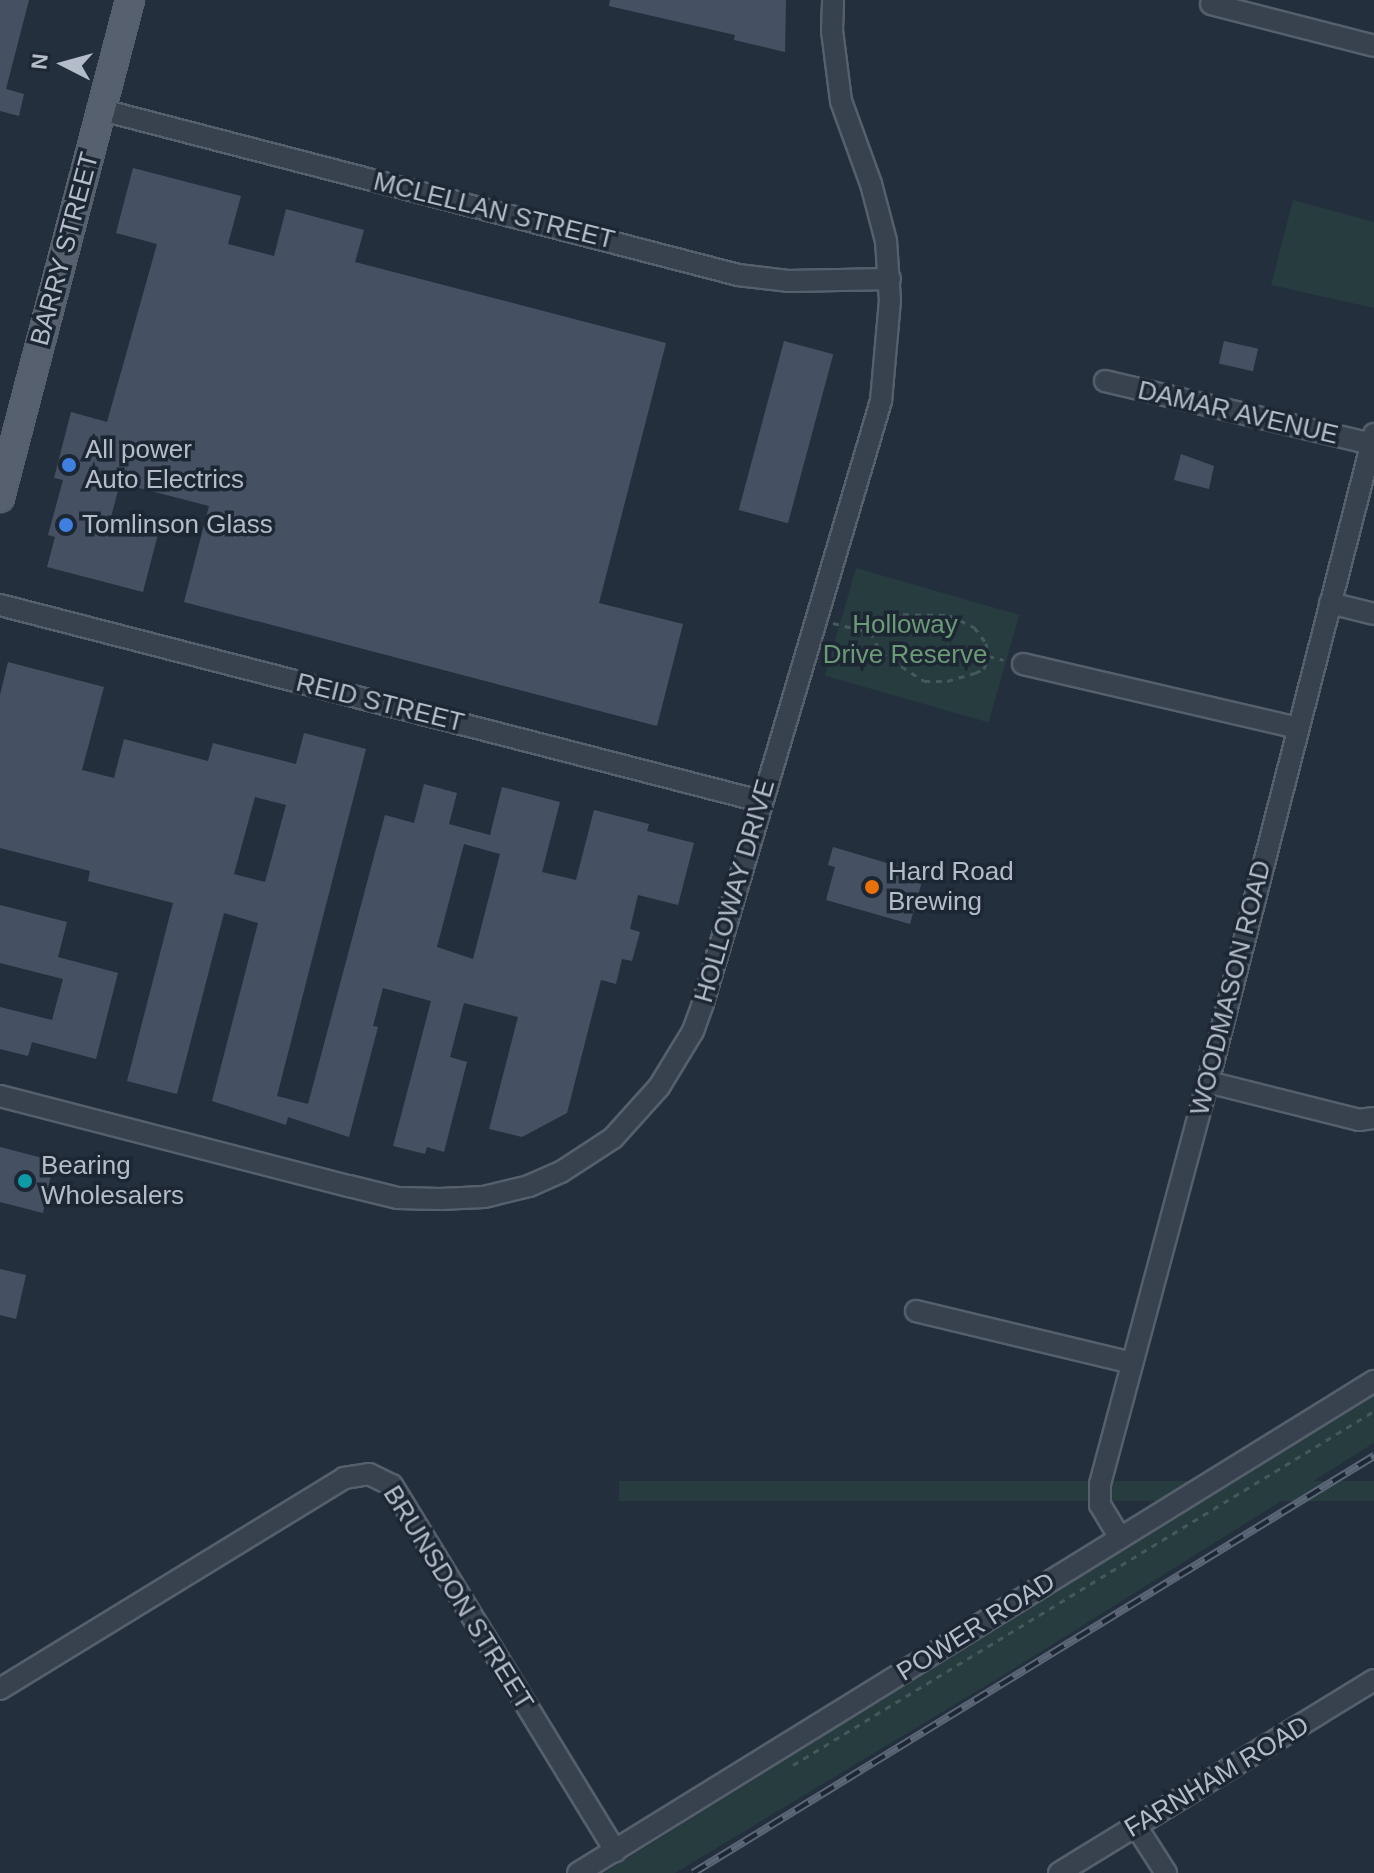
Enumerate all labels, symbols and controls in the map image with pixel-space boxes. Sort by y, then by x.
north arrow [24,24,104,104]
text: N [26,52,53,71]
street label: BARRY STREET [24,149,106,349]
street label: MCLELLAN STREET [370,166,618,256]
street label: DAMAR AVENUE [1134,375,1342,451]
place label: All power Auto Electrics [85,434,244,496]
marker: All power Auto Electrics [60,456,78,474]
place label: Tomlinson Glass [82,509,273,541]
marker: Tomlinson Glass [57,516,75,534]
park label: Holloway Drive Reserve [823,609,987,670]
street label: REID STREET [293,667,467,739]
street label: HOLLOWAY DRIVE [688,776,782,1006]
place label: Hard Road Brewing [888,856,1014,918]
street label: WOODMASON ROAD [1184,857,1278,1119]
marker: Hard Road Brewing [863,878,881,896]
place label: Bearing Wholesalers [41,1150,184,1212]
marker: Bearing Wholesalers [16,1172,34,1190]
street label: BRUNSDON STREET [376,1480,540,1716]
street label: POWER ROAD [891,1566,1061,1688]
street label: FARNHAM ROAD [1119,1710,1315,1844]

